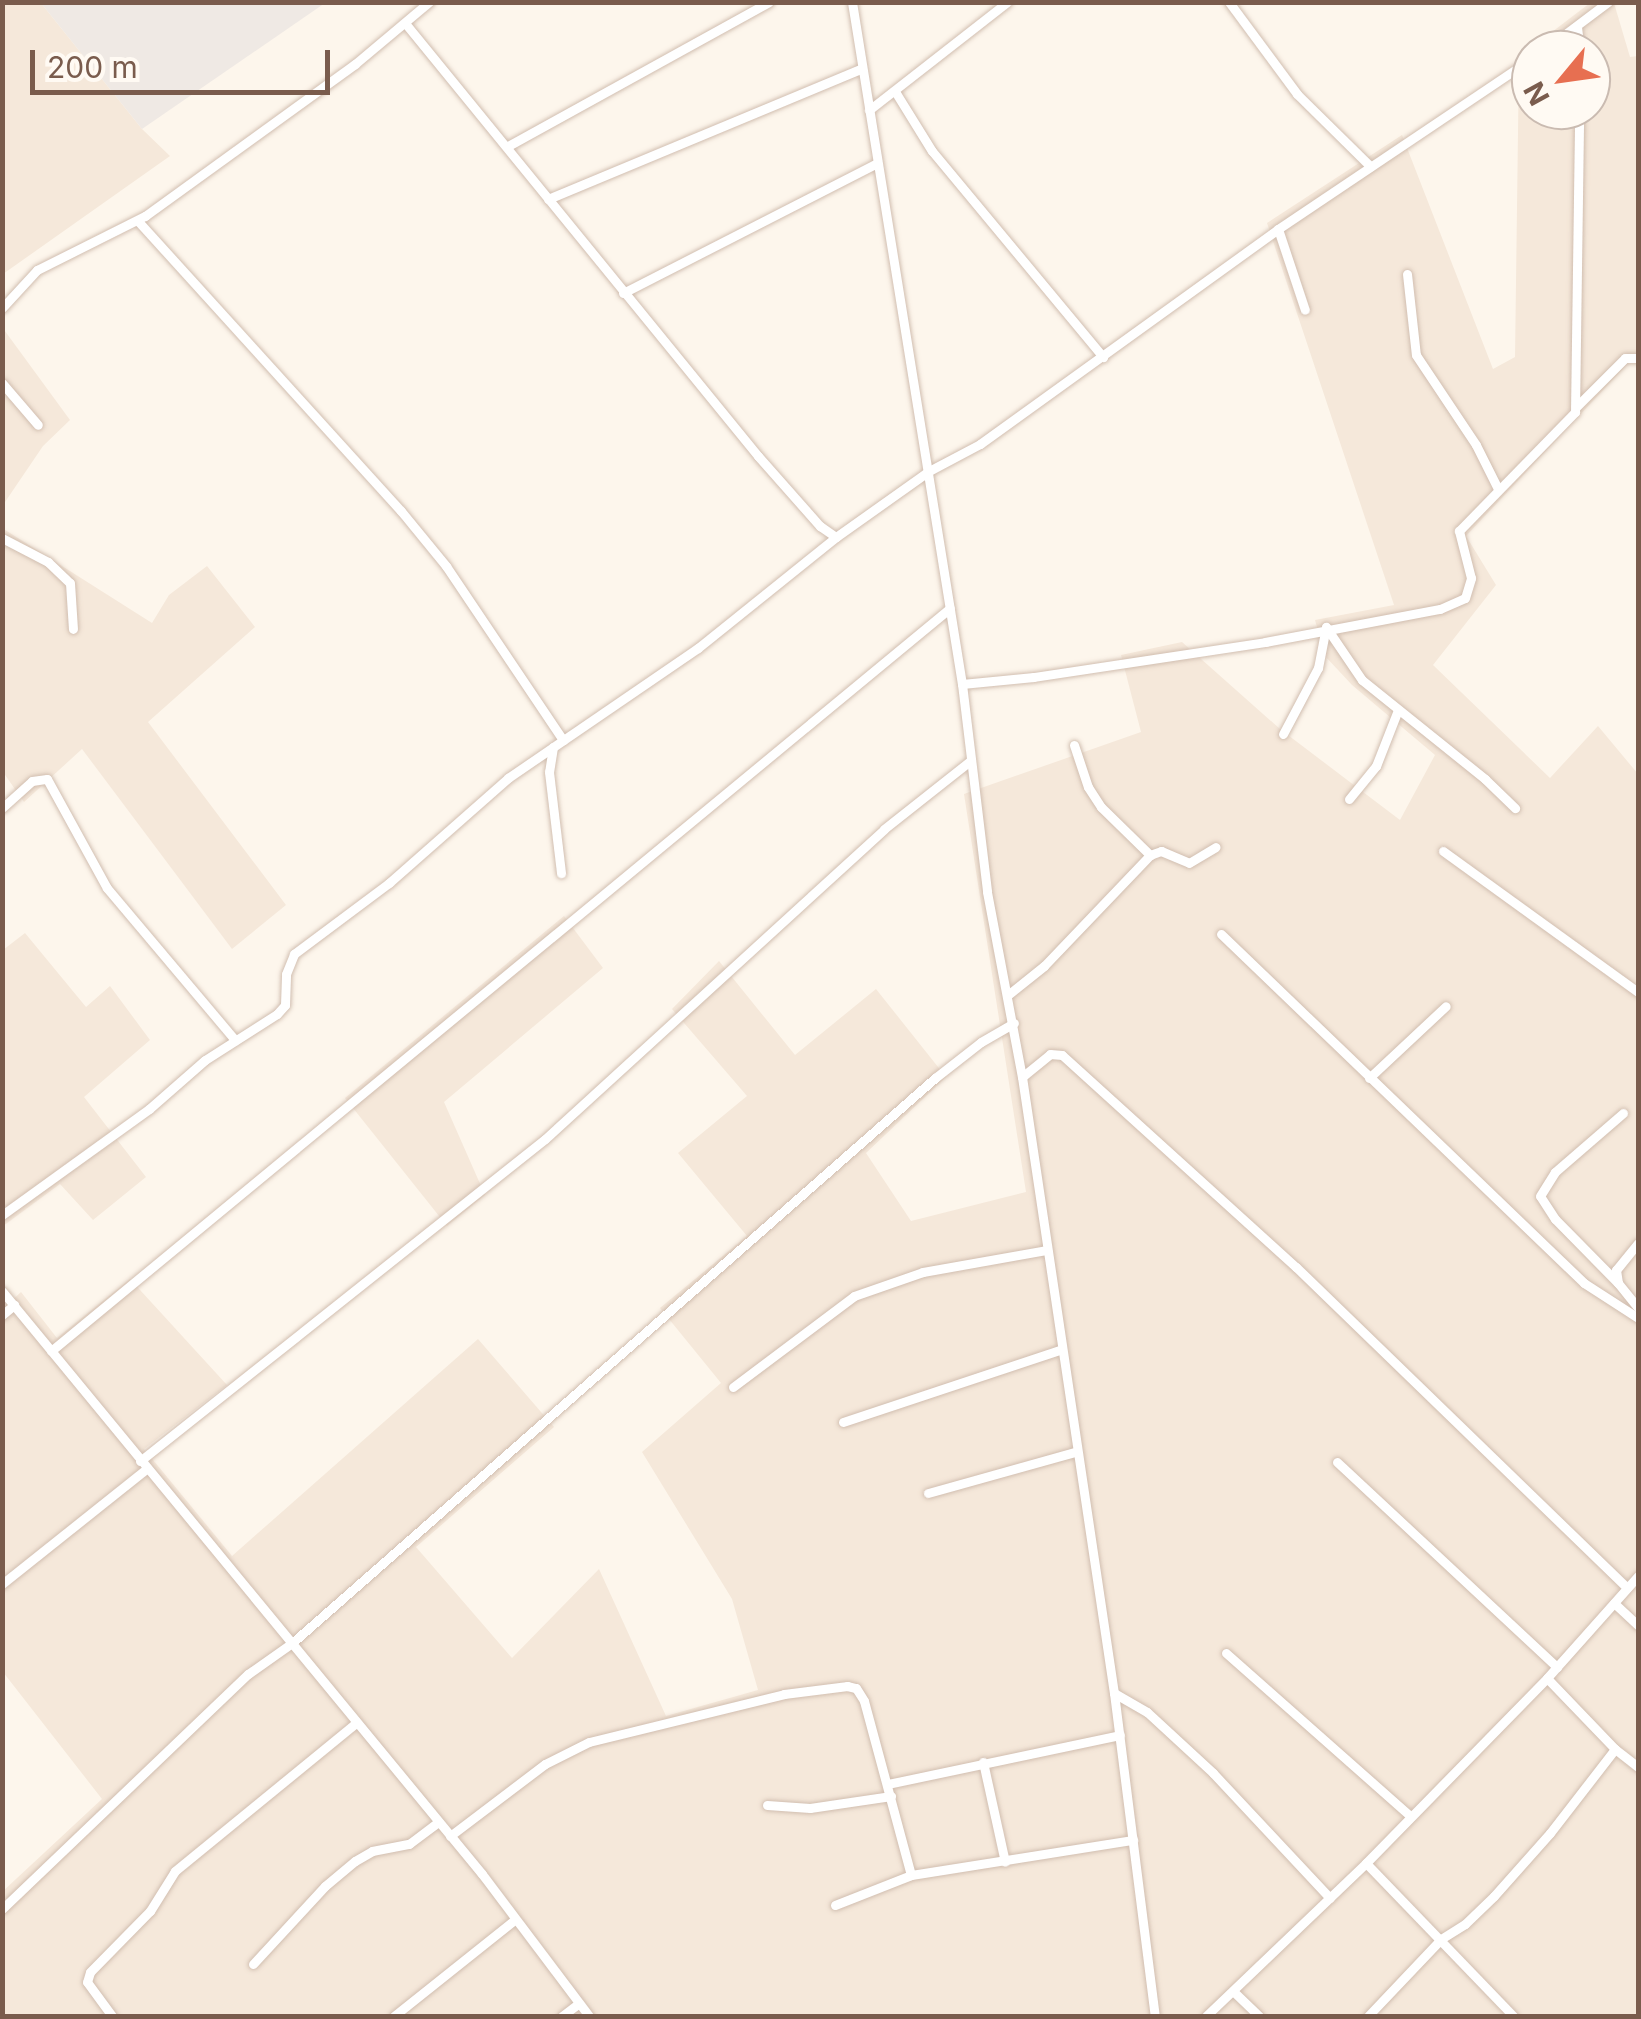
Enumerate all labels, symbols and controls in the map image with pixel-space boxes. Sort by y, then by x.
scale bar [35,30,335,92]
north arrow [1511,30,1611,130]
text: 200 m [47,49,138,85]
text: N [1516,76,1557,111]

